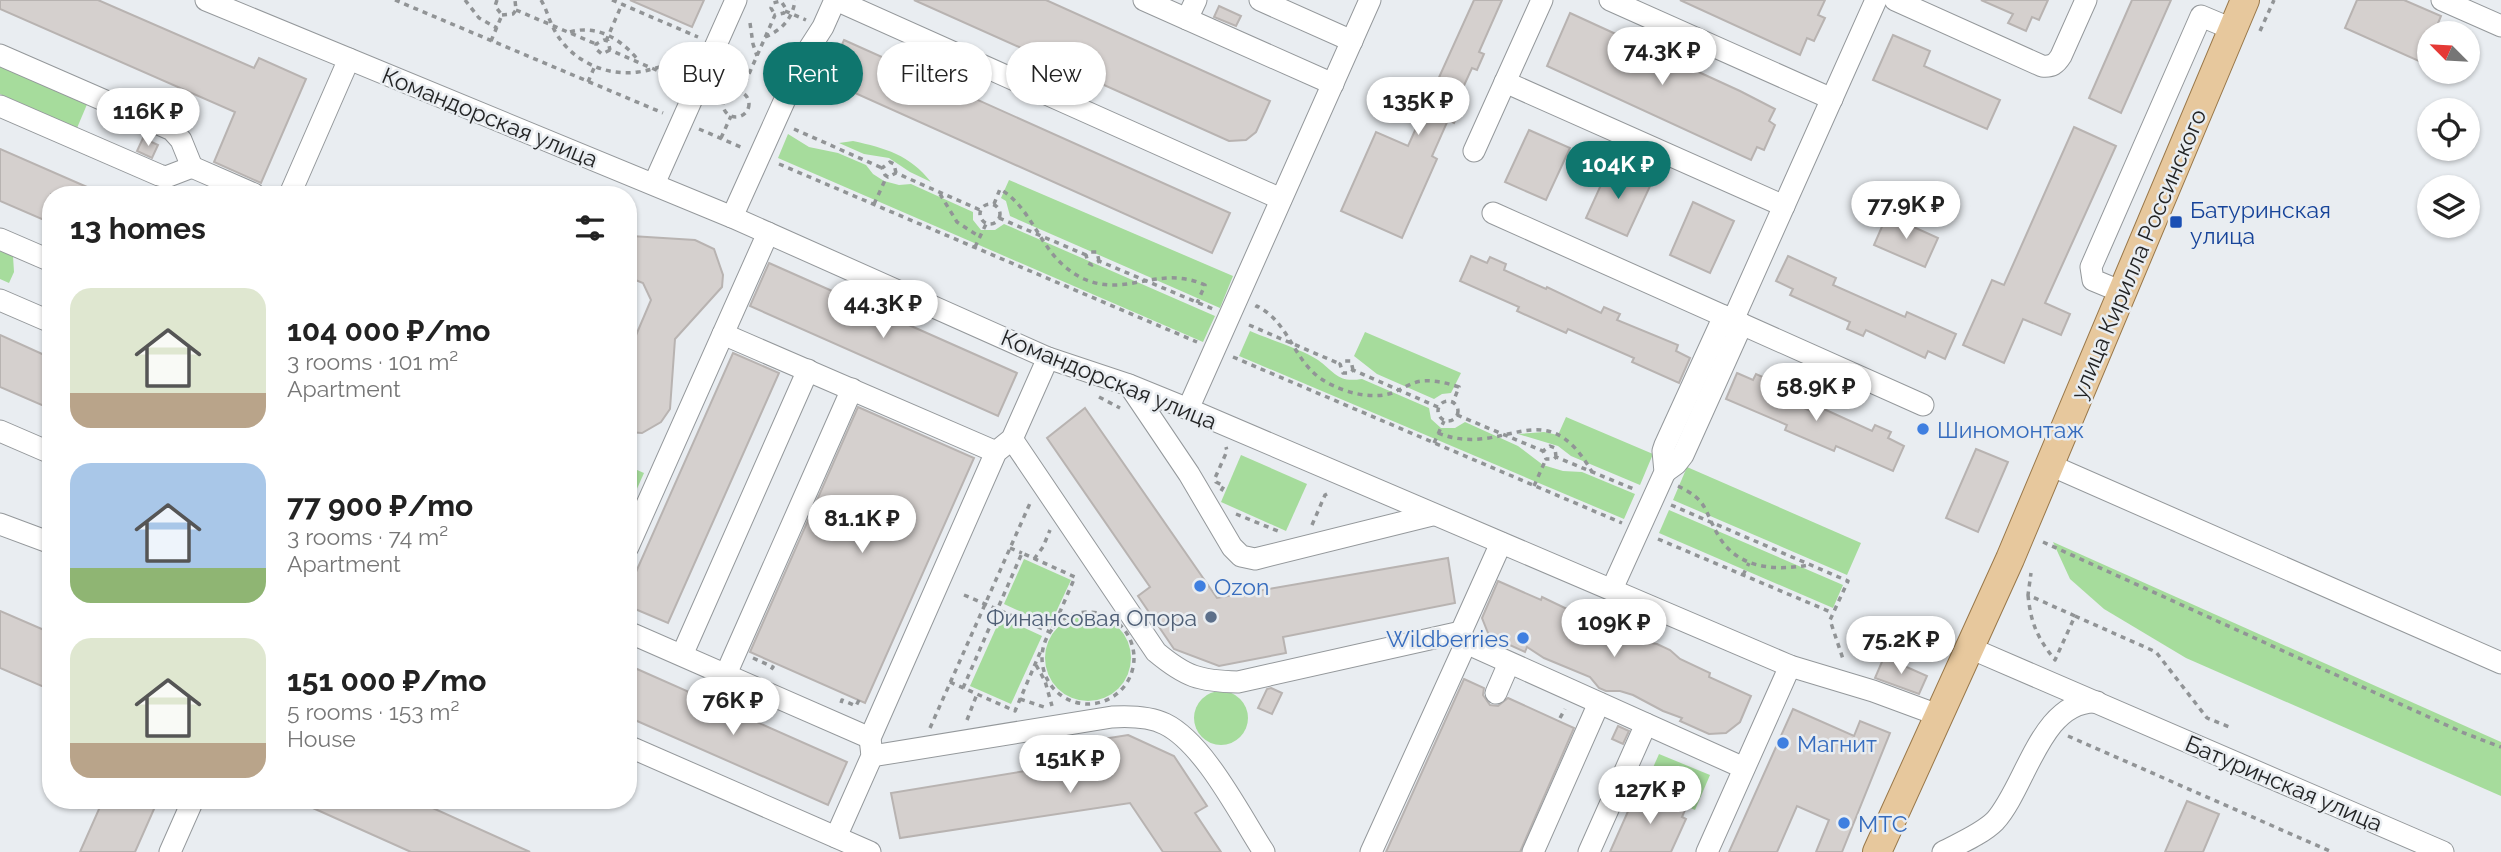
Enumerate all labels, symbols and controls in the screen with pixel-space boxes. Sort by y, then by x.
north arrow [2417,21,2480,84]
map controls [2417,21,2480,238]
pin: 74.3K ₽ [1597,28,1727,87]
text: 74.3K ₽ [1623,36,1701,63]
chip: Buy [658,42,749,105]
chip: Rent [763,42,863,105]
chip: Filters [877,42,992,105]
chip: New [1006,42,1106,105]
street label: Командорская улица [378,61,602,173]
pin: 135K ₽ [1361,78,1475,137]
text: 135K ₽ [1383,86,1453,113]
pin: 116K ₽ [91,88,205,148]
text: 116K ₽ [113,97,183,124]
button: locate [2417,98,2480,161]
street label: улица Кирилла Россинского [2065,105,2211,403]
pin: 104K ₽ [1561,142,1675,201]
text: 104K ₽ [1582,150,1654,177]
button: layers [2417,175,2480,238]
pin: 77.9K ₽ [1841,182,1971,241]
text: 77.9K ₽ [1867,190,1945,217]
place label: Батуринская улица [2190,196,2331,249]
icon: filters [571,209,609,247]
text: 13 homes [70,211,206,246]
marker: Батуринская улица [2168,214,2184,230]
pin: 44.3K ₽ [818,280,948,340]
text: 44.3K ₽ [844,289,922,316]
text: 104 000 ₽/mo [287,313,491,348]
icon: home [126,316,210,400]
street label: Командорская улица [997,323,1221,435]
text: 3 rooms · 101 m² [287,348,458,375]
pin: 58.9K ₽ [1751,364,1881,423]
text: 58.9K ₽ [1776,372,1856,399]
text: Apartment [287,375,401,402]
place label: Шиномонтаж [1937,416,2084,443]
marker: Шиномонтаж [1915,421,1931,437]
text: 77 900 ₽/mo [287,488,473,523]
icon: home [126,491,210,575]
pin: 81.1K ₽ [797,496,927,555]
text: 81.1K ₽ [824,504,900,531]
text: 3 rooms · 74 m² [287,523,448,550]
text: Apartment [287,550,401,577]
place label: Ozon [1214,573,1269,600]
marker: Ozon [1192,578,1208,594]
pin: 109K ₽ [1557,600,1671,659]
place label: Финансовая Опора [986,604,1197,631]
text: 109K ₽ [1577,608,1651,635]
marker: Финансовая Опора [1203,609,1219,625]
pin: 75.2K ₽ [1836,616,1966,676]
place label: Wildberries [1386,625,1509,652]
text: 75.2K ₽ [1862,625,1940,652]
marker: Wildberries [1515,630,1531,646]
text: 151 000 ₽/mo [287,663,486,698]
icon: home [126,666,210,750]
pin: 76K ₽ [684,678,782,737]
text: 76K ₽ [703,686,763,713]
text: 5 rooms · 153 m² [287,698,459,725]
text: House [287,725,356,752]
street label: Батуринская улица [2181,729,2387,837]
place label: Магнит [1797,730,1877,757]
marker: Магнит [1775,735,1791,751]
pin: 151K ₽ [1013,736,1127,795]
text: 151K ₽ [1035,744,1105,771]
pin: 127K ₽ [1593,766,1707,826]
text: 127K ₽ [1614,775,1686,802]
place label: МТС [1858,810,1908,837]
marker: МТС [1836,815,1852,831]

